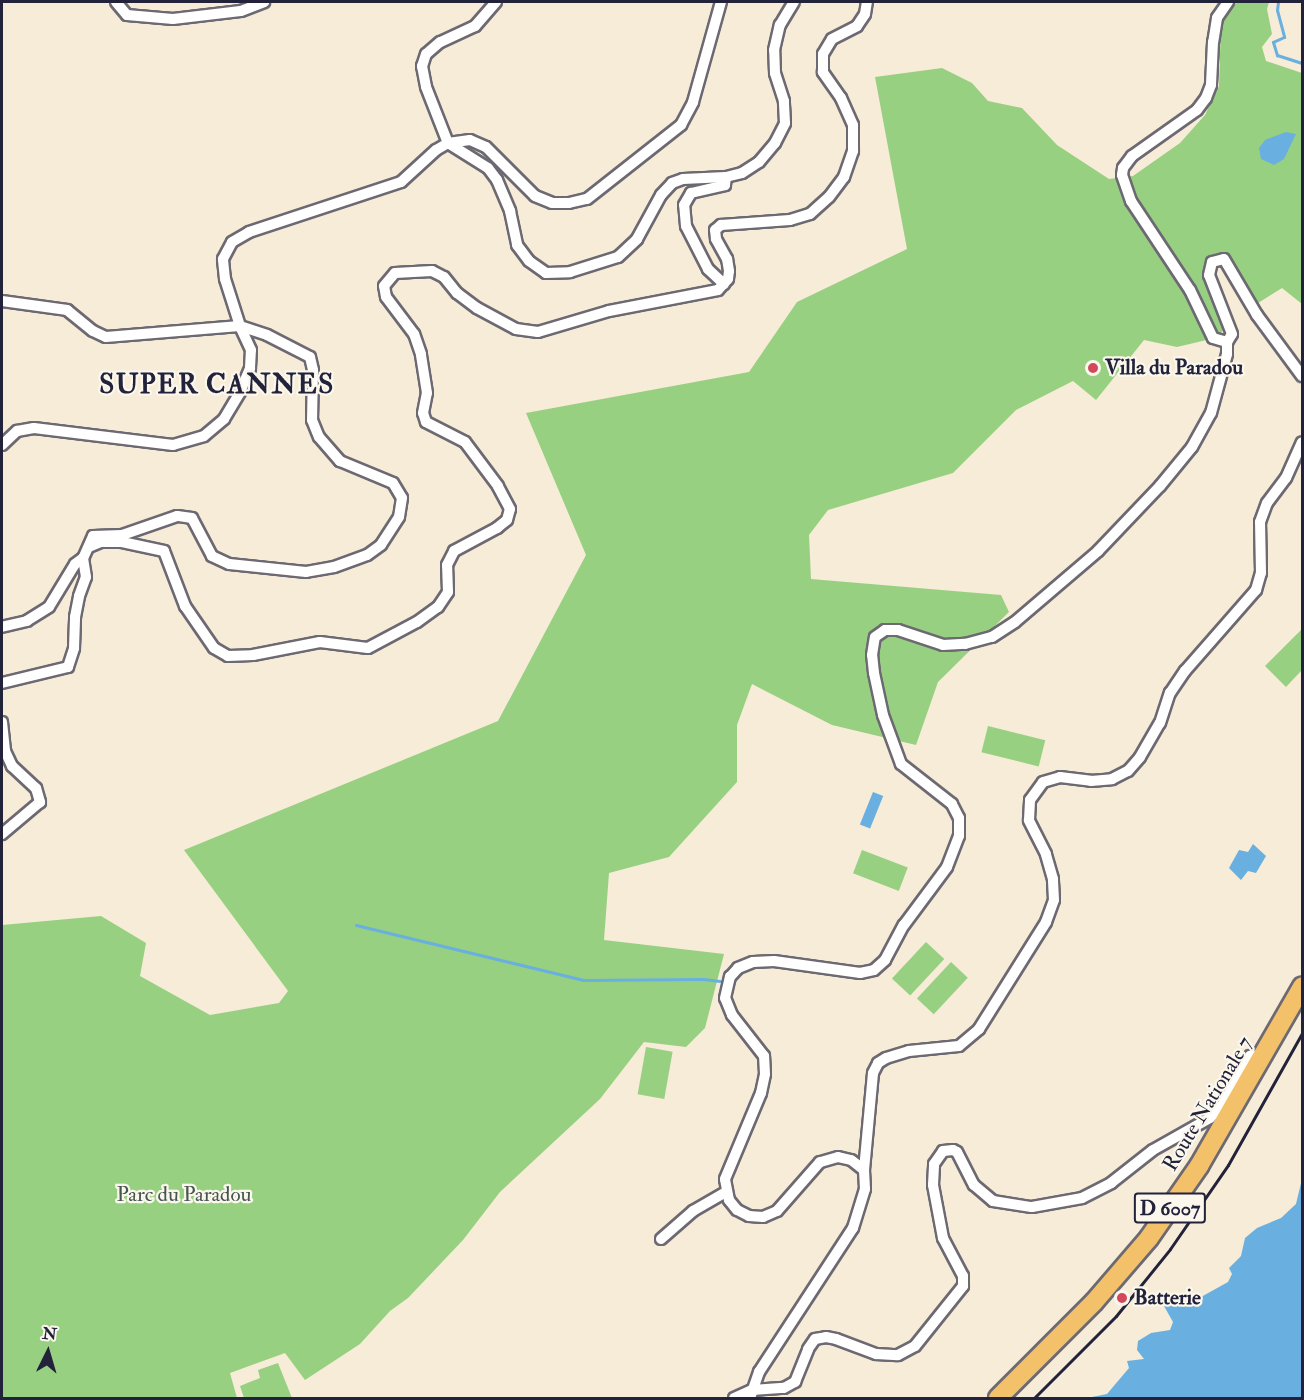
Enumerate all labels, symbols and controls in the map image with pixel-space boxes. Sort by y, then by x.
place label: Villa du Paradou [1105,355,1243,381]
marker: Villa du Paradou [1086,361,1100,375]
district label: SUPER CANNES [99,369,335,401]
street label: Route Nationale 7 [1158,1032,1258,1176]
park label: Parc du Paradou [117,1182,251,1208]
road number: D 6007 [1132,1191,1208,1225]
place label: Batterie [1134,1285,1201,1311]
marker: Batterie [1115,1291,1129,1305]
north arrow [18,1322,78,1382]
text: N [42,1323,58,1345]

